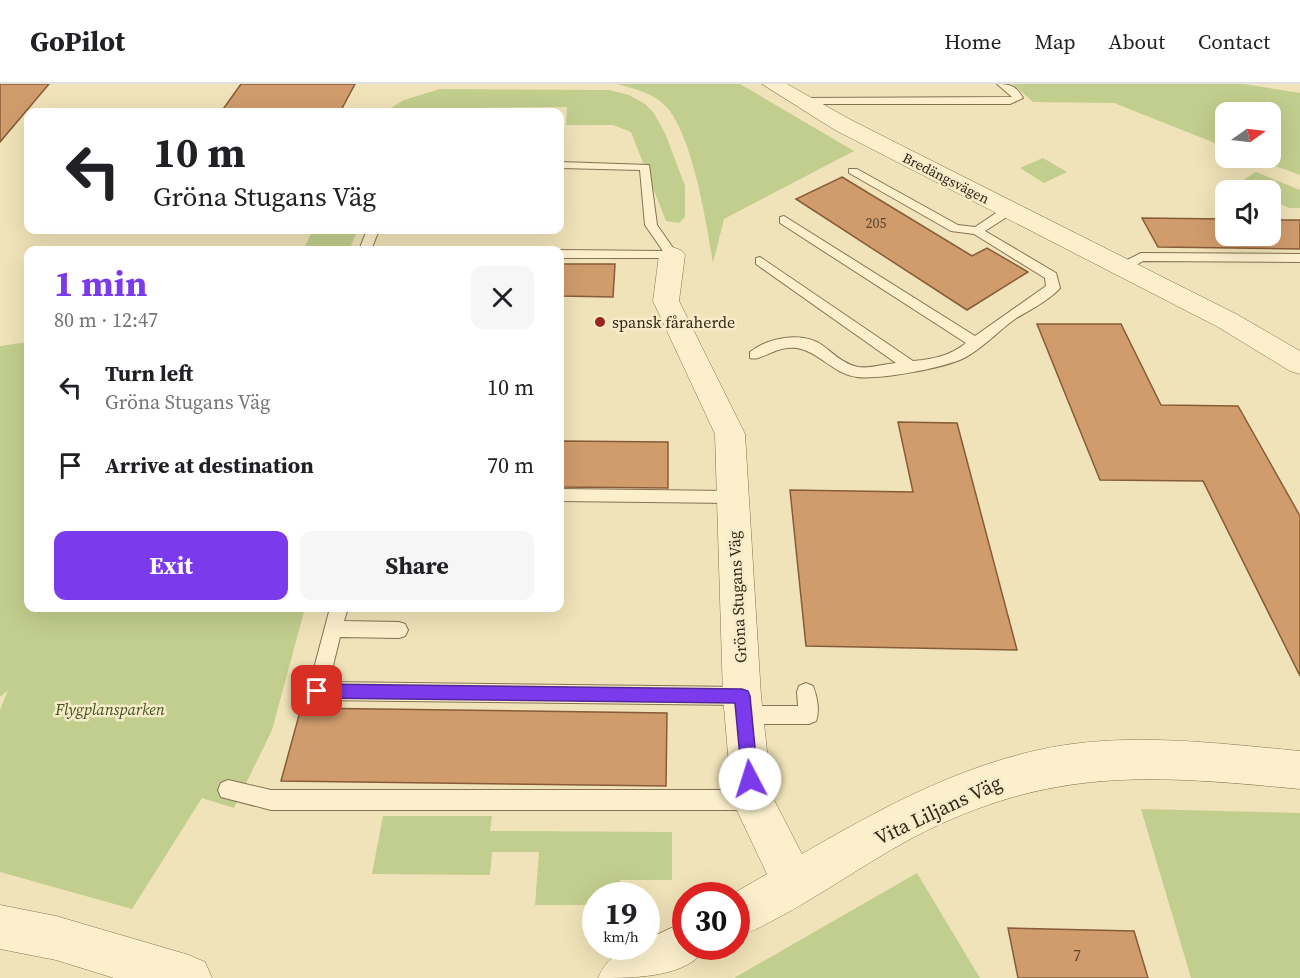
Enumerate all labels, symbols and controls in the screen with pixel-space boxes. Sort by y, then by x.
text: GoPilot [30,22,125,60]
text: Home [944,27,1002,56]
text: Map [1035,27,1076,56]
text: About [1109,27,1165,56]
text: Contact [1198,27,1270,56]
north arrow [1215,102,1281,168]
map controls [1215,102,1281,246]
text: 10 m [153,123,246,181]
icon: left [54,132,132,210]
street label: Bredängsvägen [899,148,993,209]
text: Gröna Stugans Väg [153,178,376,215]
button: sound [1215,180,1281,246]
house number: 205 [866,213,887,233]
text: 1 min [54,259,147,308]
button: close [471,266,534,329]
text: 80 m · 12:47 [54,306,158,334]
place label: spansk fåraherde [612,311,735,333]
marker: spansk fåraherde [593,315,607,329]
text: Turn left [105,358,193,388]
icon: left [54,371,87,404]
text: 10 m [487,372,534,402]
text: Gröna Stugans Väg [105,388,270,416]
icon: arrive [54,449,87,482]
text: Arrive at destination [105,450,314,480]
text: 70 m [487,450,534,480]
street label: Gröna Stugans Väg [723,530,751,664]
button: Exit [54,531,288,600]
button: Share [300,531,534,600]
pin [291,665,342,716]
icon: arrive [300,674,333,707]
park label: Flygplansparken [54,698,165,720]
position arrow [718,747,782,811]
street label: Vita Liljans Väg [870,768,1006,852]
speed limit sign: 30 [672,882,750,960]
text: 19 [605,893,637,934]
text: km/h [603,926,639,947]
house number: 7 [1073,944,1081,966]

